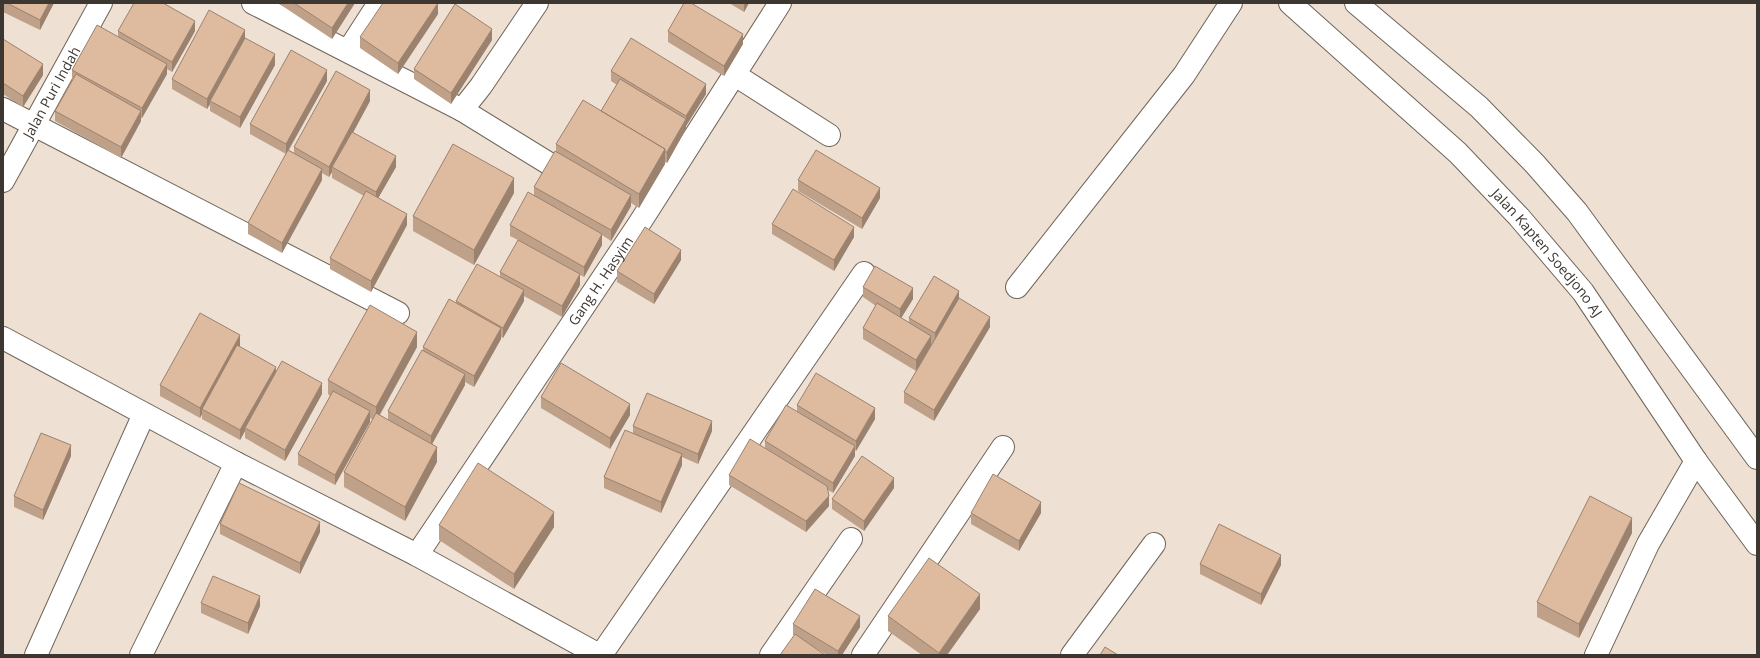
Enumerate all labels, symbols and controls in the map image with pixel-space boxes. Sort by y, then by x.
street label: Jalan Puri Indah [17,43,84,144]
street label: Jalan Kapten Soedjono AJ [1486,183,1607,320]
street label: Gang H. Hasyim [564,232,637,329]

